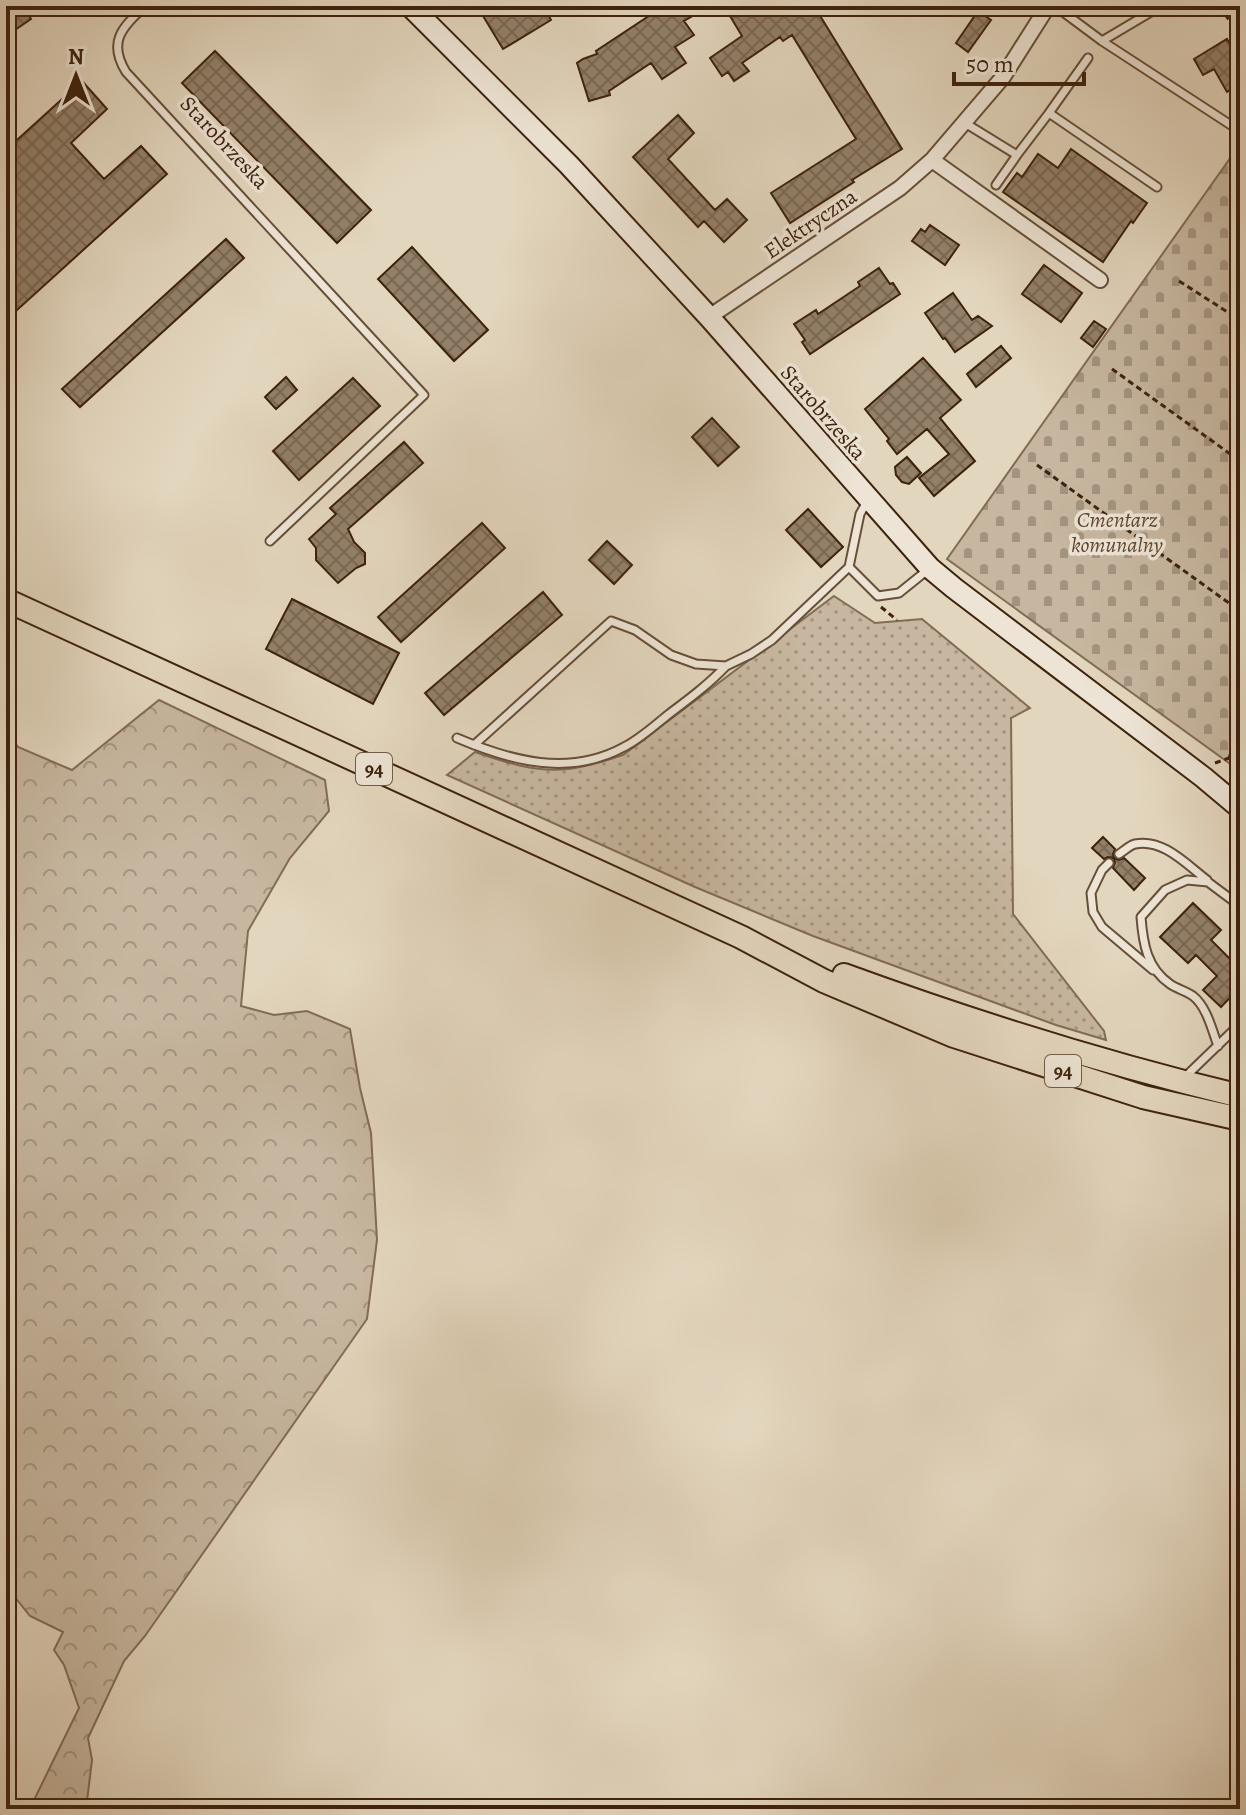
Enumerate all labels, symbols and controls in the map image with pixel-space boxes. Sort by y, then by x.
north arrow [36,36,116,116]
scale bar [954,36,1084,86]
text: N [68,42,84,72]
text: 50 m [966,48,1014,80]
street label: Starobrzeska [173,89,276,196]
street label: Elektryczna [758,181,864,266]
street label: Starobrzeska [773,358,874,467]
park label: Cmentarz komunalny [1071,505,1163,560]
road number: 94 [356,753,392,785]
road number: 94 [1045,1055,1081,1087]

